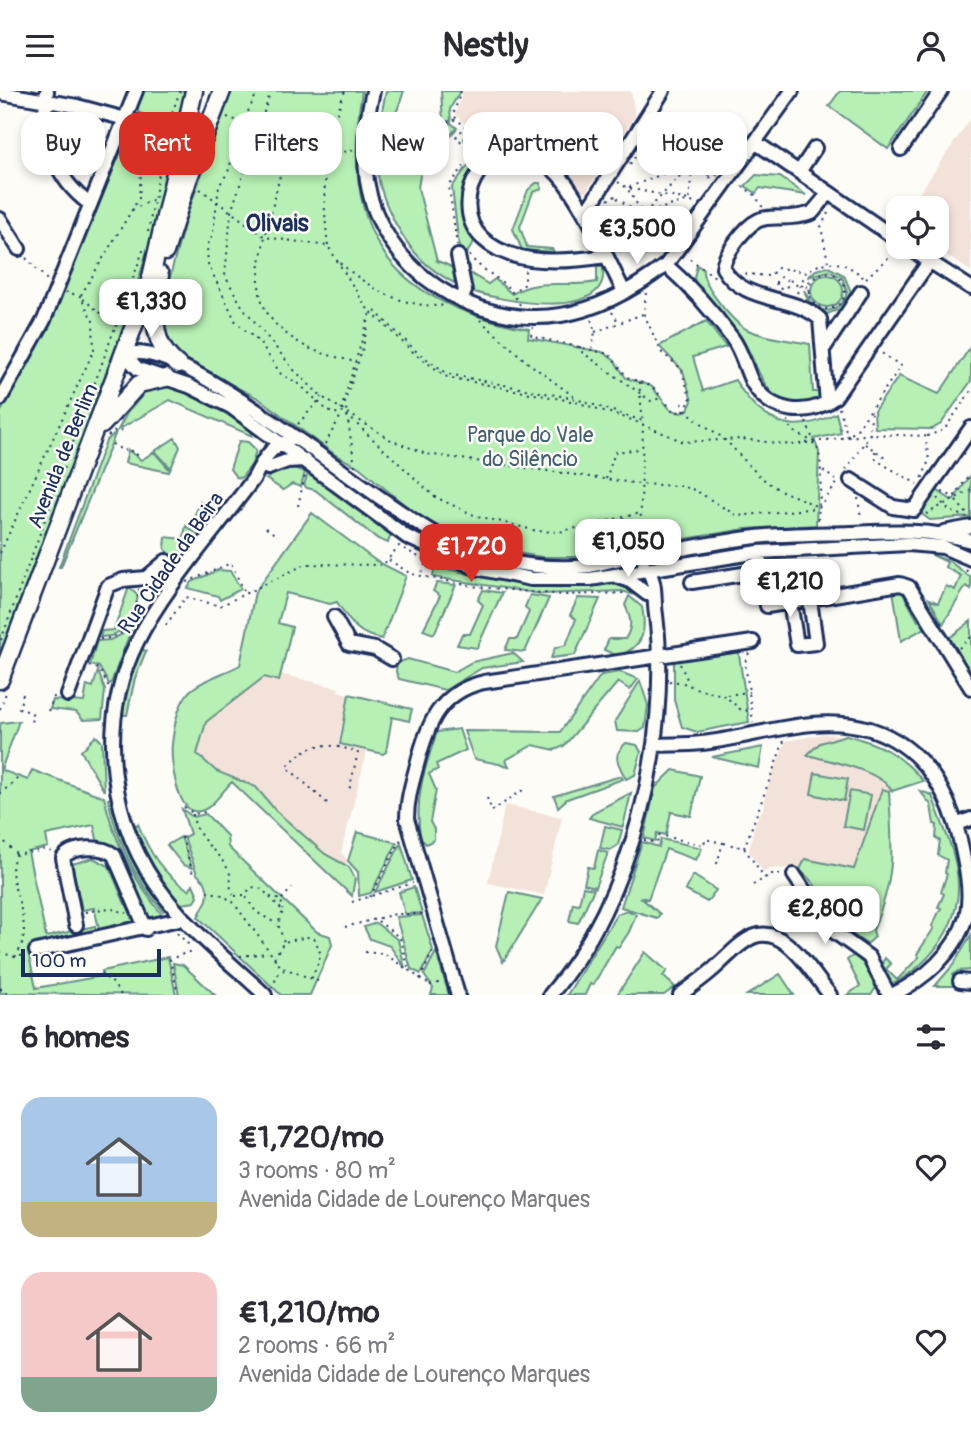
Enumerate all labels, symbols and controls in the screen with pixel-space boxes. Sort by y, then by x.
text: Nestly [443,26,528,66]
icon: menu [21,27,59,65]
icon: person [912,27,950,65]
chip: Buy [21,112,105,175]
chip: Rent [119,112,215,175]
chip: Filters [229,112,342,175]
chip: New [356,112,449,175]
chip: Apartment [463,112,623,175]
chip: House [637,112,747,175]
map controls [886,196,949,259]
button: locate [886,196,949,259]
pin: €3,500 [580,207,694,266]
district label: Olivais [246,209,309,238]
text: €3,500 [598,214,676,243]
pin: €1,330 [94,279,208,339]
text: €1,330 [115,287,187,316]
street label: Avenida de Berlim [22,380,104,532]
park label: Parque do Vale do Silêncio [467,422,594,473]
street label: Rua Cidade da Beira [112,487,230,639]
pin: €1,050 [571,519,685,579]
pin: €1,720 [414,525,528,584]
text: €1,050 [591,527,665,556]
text: €1,720 [436,532,506,561]
pin: €1,210 [733,559,847,619]
text: €1,210 [756,567,824,596]
pin: €2,800 [768,887,882,946]
text: €2,800 [787,894,863,923]
scale bar [21,946,161,978]
text: 100 m [32,949,86,973]
icon: filters [912,1018,950,1056]
text: 6 homes [21,1019,129,1056]
text: €1,720/mo [238,1119,384,1156]
icon: home [77,1125,161,1209]
icon: heart [912,1148,950,1186]
text: 3 rooms · 80 m² [238,1156,396,1185]
text: Avenida Cidade de Lourenço Marques [238,1185,590,1214]
text: €1,210/mo [238,1294,380,1331]
icon: home [77,1300,161,1384]
icon: heart [912,1323,950,1361]
text: 2 rooms · 66 m² [238,1331,395,1360]
text: Avenida Cidade de Lourenço Marques [238,1360,590,1389]

